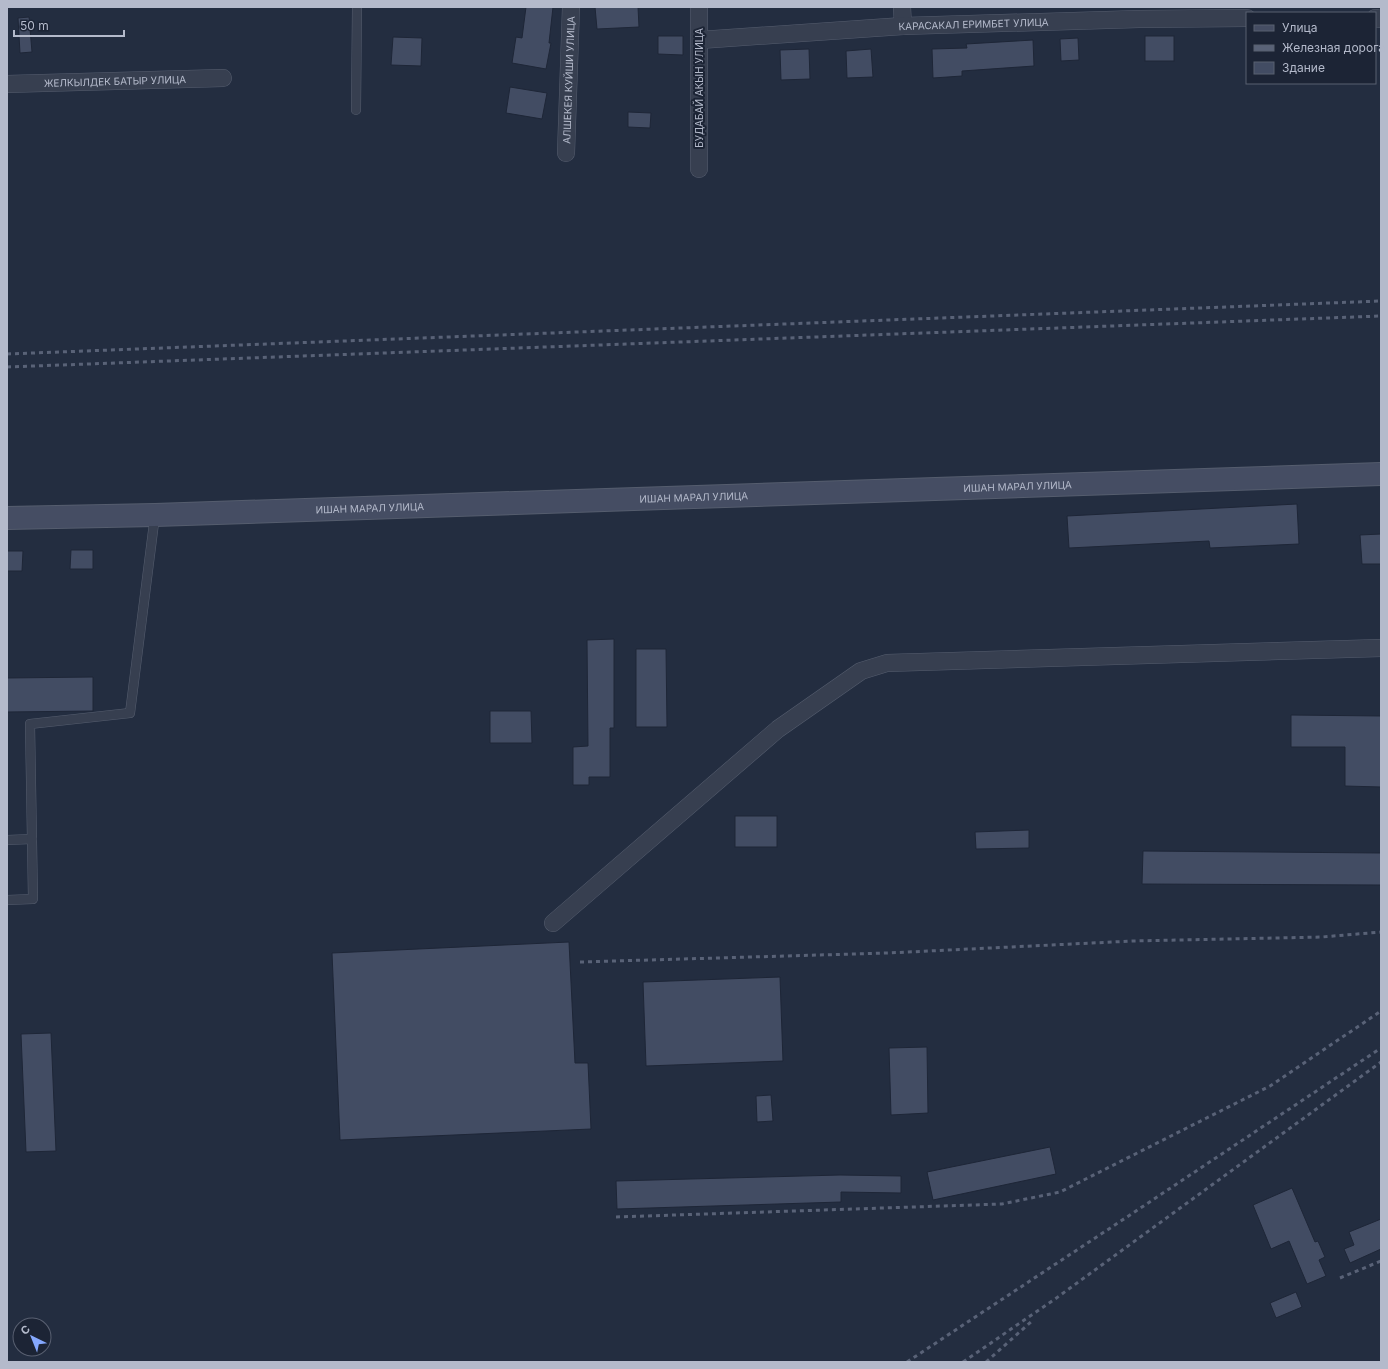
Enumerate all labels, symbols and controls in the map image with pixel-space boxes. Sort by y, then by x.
scale bar [14,12,124,38]
legend [1246,12,1376,84]
street label: АЛШЕКЕЯ КУЙШИ УЛИЦА [560,16,577,144]
street label: КАРАСАКАЛ ЕРИМБЕТ УЛИЦА [898,16,1049,32]
text: 50 m [20,18,49,33]
text: Улица [1282,20,1317,35]
street label: БУДАБАЙ АКЫН УЛИЦА [692,28,705,148]
text: Железная дорога [1282,40,1385,55]
text: Здание [1282,60,1325,75]
street label: ЖЕЛКЫЛДЕК БАТЫР УЛИЦА [44,73,186,89]
street label: ИШАН МАРАЛ УЛИЦА [963,478,1072,494]
street label: ИШАН МАРАЛ УЛИЦА [639,489,748,505]
street label: ИШАН МАРАЛ УЛИЦА [315,500,424,516]
north arrow [12,1317,52,1357]
text: С [17,1322,33,1338]

